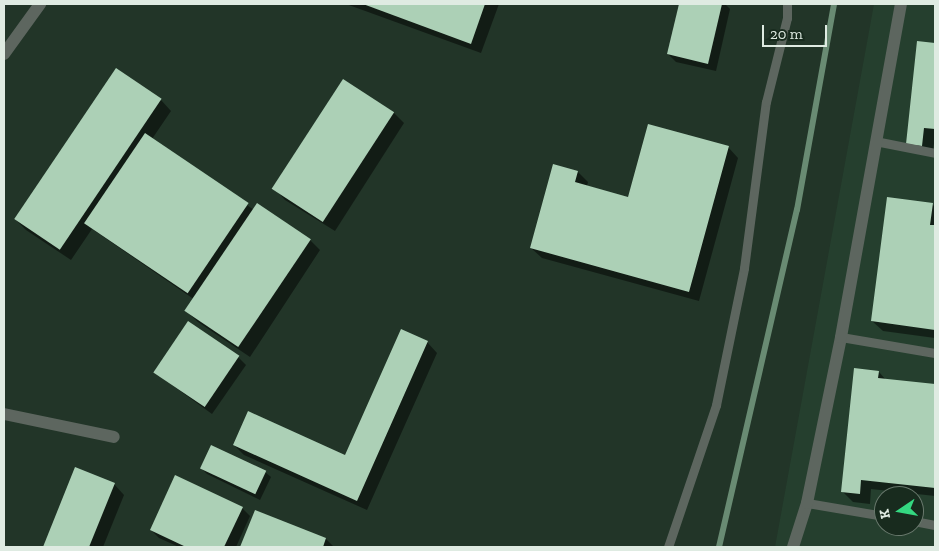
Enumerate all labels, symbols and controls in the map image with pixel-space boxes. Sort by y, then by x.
scale bar [764,15,829,47]
text: 20 m [770,25,803,43]
north arrow [874,486,924,536]
text: K [876,508,894,520]

